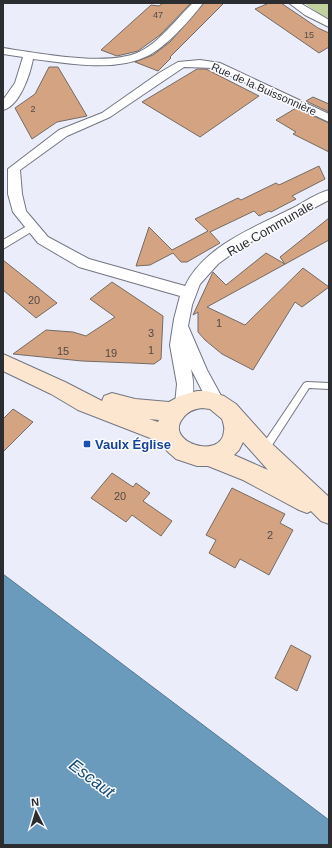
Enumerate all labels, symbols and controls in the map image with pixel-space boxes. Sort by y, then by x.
house number: 47 [153,10,163,20]
house number: 15 [304,30,314,40]
street label: Rue de la Buissonnière [210,60,318,118]
house number: 2 [30,104,36,114]
street label: Rue Communale [224,198,316,259]
house number: 20 [28,294,40,306]
house number: 1 [216,317,222,329]
house number: 3 [148,327,154,339]
house number: 1 [148,344,154,356]
house number: 15 [57,345,69,357]
house number: 19 [105,347,117,359]
place label: Vaulx Église [95,437,171,452]
marker: Vaulx Église [82,439,92,449]
house number: 20 [114,490,126,502]
house number: 2 [267,529,273,541]
water label: Escaut [65,755,119,802]
north arrow [16,792,56,832]
text: N [31,796,40,808]

